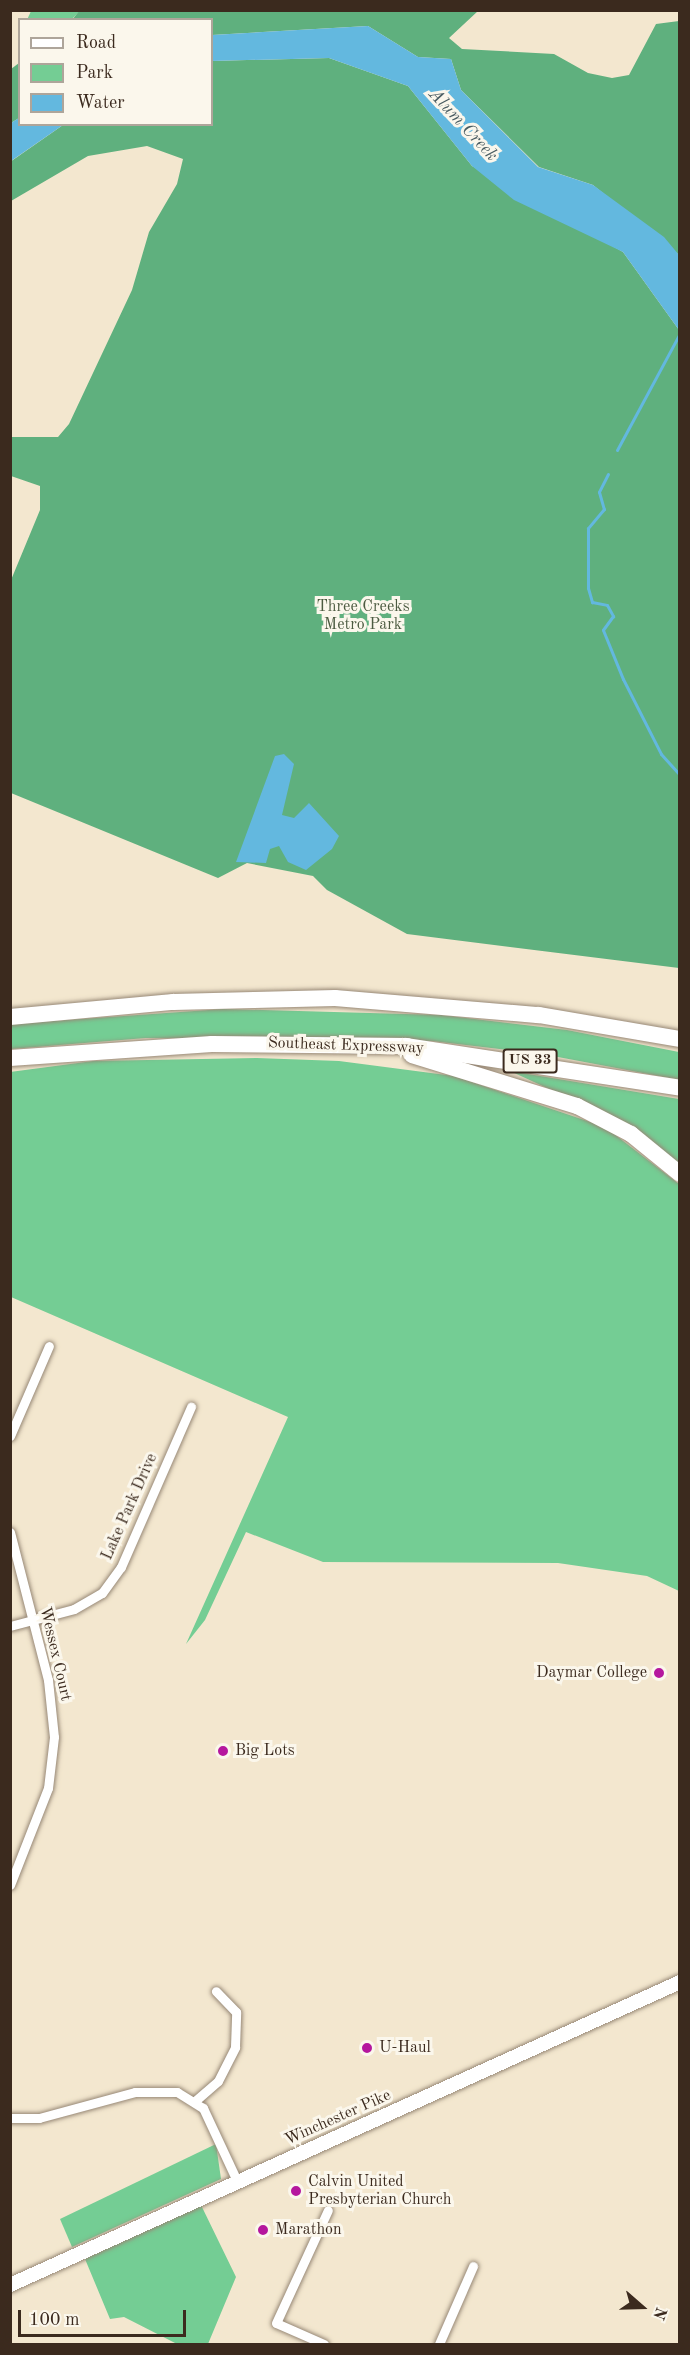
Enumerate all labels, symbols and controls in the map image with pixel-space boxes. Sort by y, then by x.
legend [18,18,213,126]
text: Road [76,34,116,52]
text: Park [76,64,113,82]
water label: Alum Creek [424,84,502,166]
text: Water [76,94,125,112]
park label: Three Creeks Metro Park [316,597,410,635]
street label: Southeast Expressway [267,1034,425,1058]
road number: US 33 [502,1049,558,1073]
street label: Lake Park Drive [98,1451,162,1563]
street label: Wessex Court [35,1605,75,1703]
place label: Daymar College [536,1663,647,1683]
marker: Daymar College [652,1666,666,1680]
place label: Big Lots [235,1741,295,1761]
marker: Big Lots [216,1744,230,1758]
place label: U-Haul [379,2038,431,2058]
marker: U-Haul [360,2041,374,2055]
street label: Winchester Pike [282,2086,394,2150]
place label: Calvin United Presbyterian Church [308,2172,451,2210]
marker: Calvin United Presbyterian Church [289,2184,303,2198]
place label: Marathon [275,2220,342,2240]
marker: Marathon [256,2223,270,2237]
north arrow [612,2277,672,2337]
scale bar [21,2298,189,2336]
text: N [649,2305,669,2322]
text: 100 m [29,2311,80,2329]

